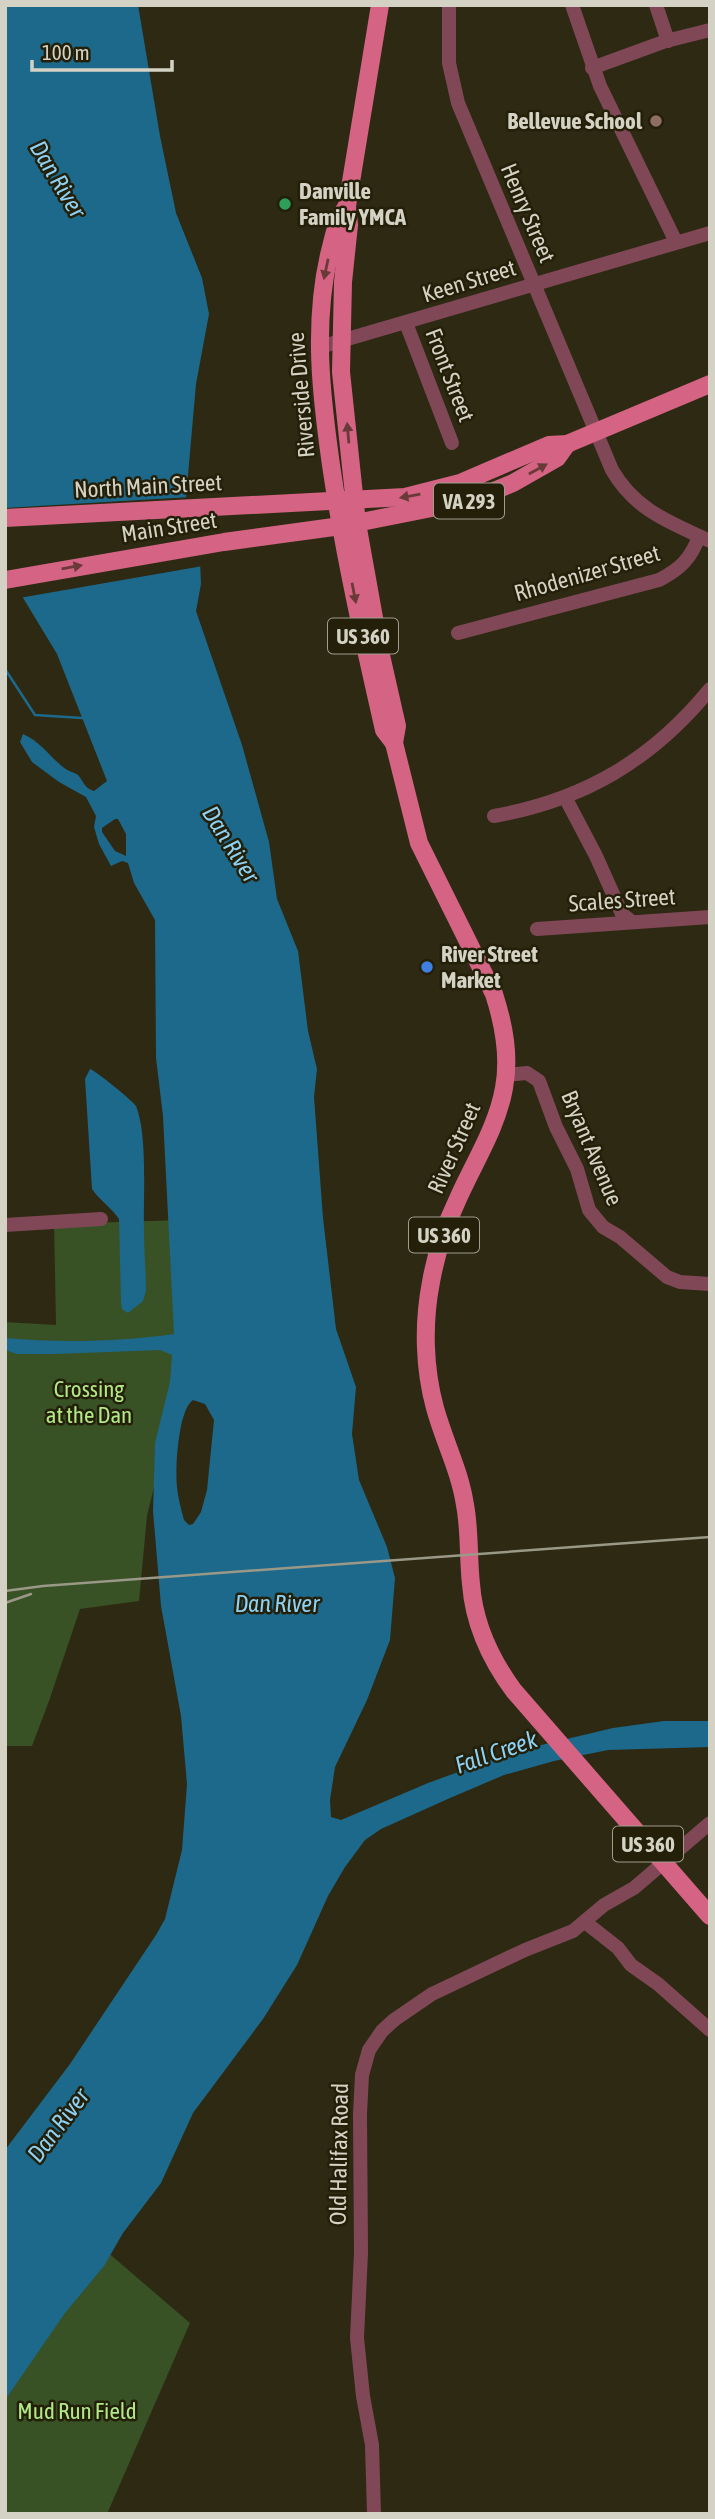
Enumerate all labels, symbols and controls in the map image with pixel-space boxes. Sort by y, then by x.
scale bar [32,28,172,72]
text: 100 m [42,40,90,64]
place label: Bellevue School [507,108,643,134]
marker: Bellevue School [648,113,664,129]
water label: Dan River [25,136,92,223]
street label: Henry Street [496,160,560,266]
place label: Danville Family YMCA [299,178,407,230]
marker: Danville Family YMCA [277,196,293,212]
street label: Keen Street [419,254,519,308]
one-way arrow [321,258,332,280]
street label: Front Street [420,325,480,425]
street label: Riverside Drive [283,331,319,459]
one-way arrow [342,422,353,444]
one-way arrow [528,463,548,475]
street label: North Main Street [73,469,223,503]
road number: VA 293 [434,484,504,518]
one-way arrow [399,491,421,502]
street label: Main Street [119,507,219,547]
street label: Rhodenizer Street [511,540,663,606]
one-way arrow [61,561,83,572]
one-way arrow [349,582,360,604]
road number: US 360 [328,618,398,654]
water label: Dan River [197,801,265,888]
street label: Scales Street [568,883,676,917]
place label: River Street Market [441,941,538,993]
marker: River Street Market [419,959,435,975]
street label: Bryant Avenue [556,1087,628,1209]
street label: River Street [422,1098,486,1198]
road number: US 360 [409,1218,479,1252]
park label: Crossing at the Dan [46,1376,132,1428]
water label: Dan River [235,1590,320,1617]
water label: Fall Creek [451,1725,541,1779]
road number: US 360 [613,1826,683,1862]
water label: Dan River [22,2082,95,2167]
street label: Old Halifax Road [325,2083,353,2225]
park label: Mud Run Field [17,2398,137,2424]

